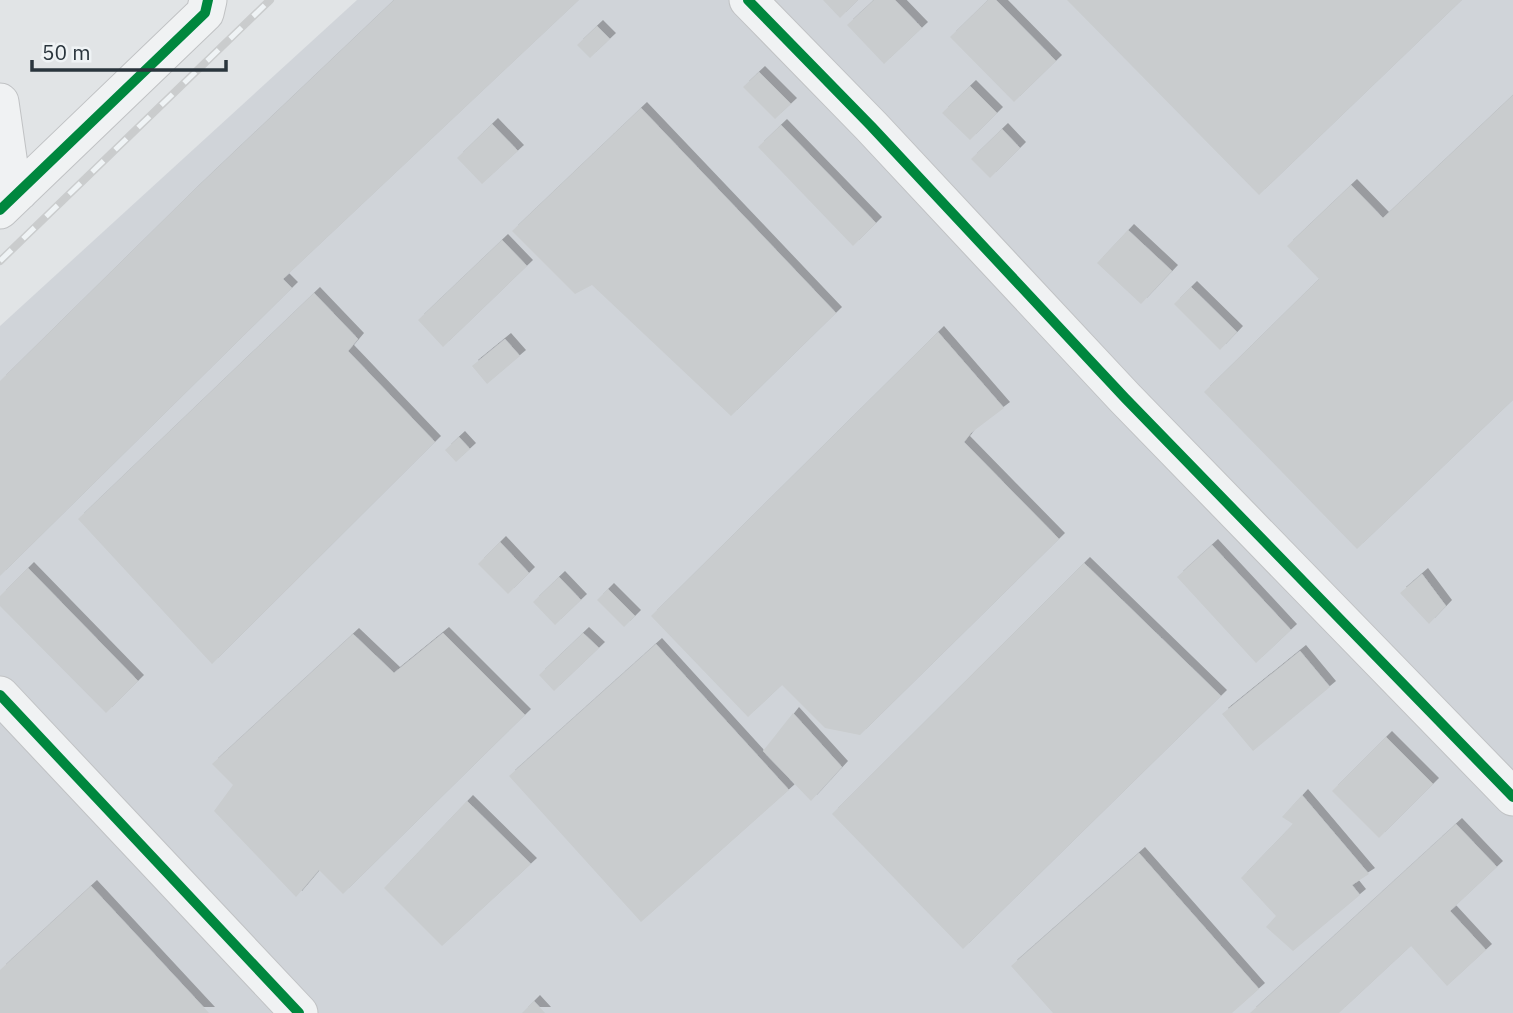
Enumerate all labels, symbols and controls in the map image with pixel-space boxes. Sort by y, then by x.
scale bar [32,28,226,72]
text: 50 m [42,38,91,66]

